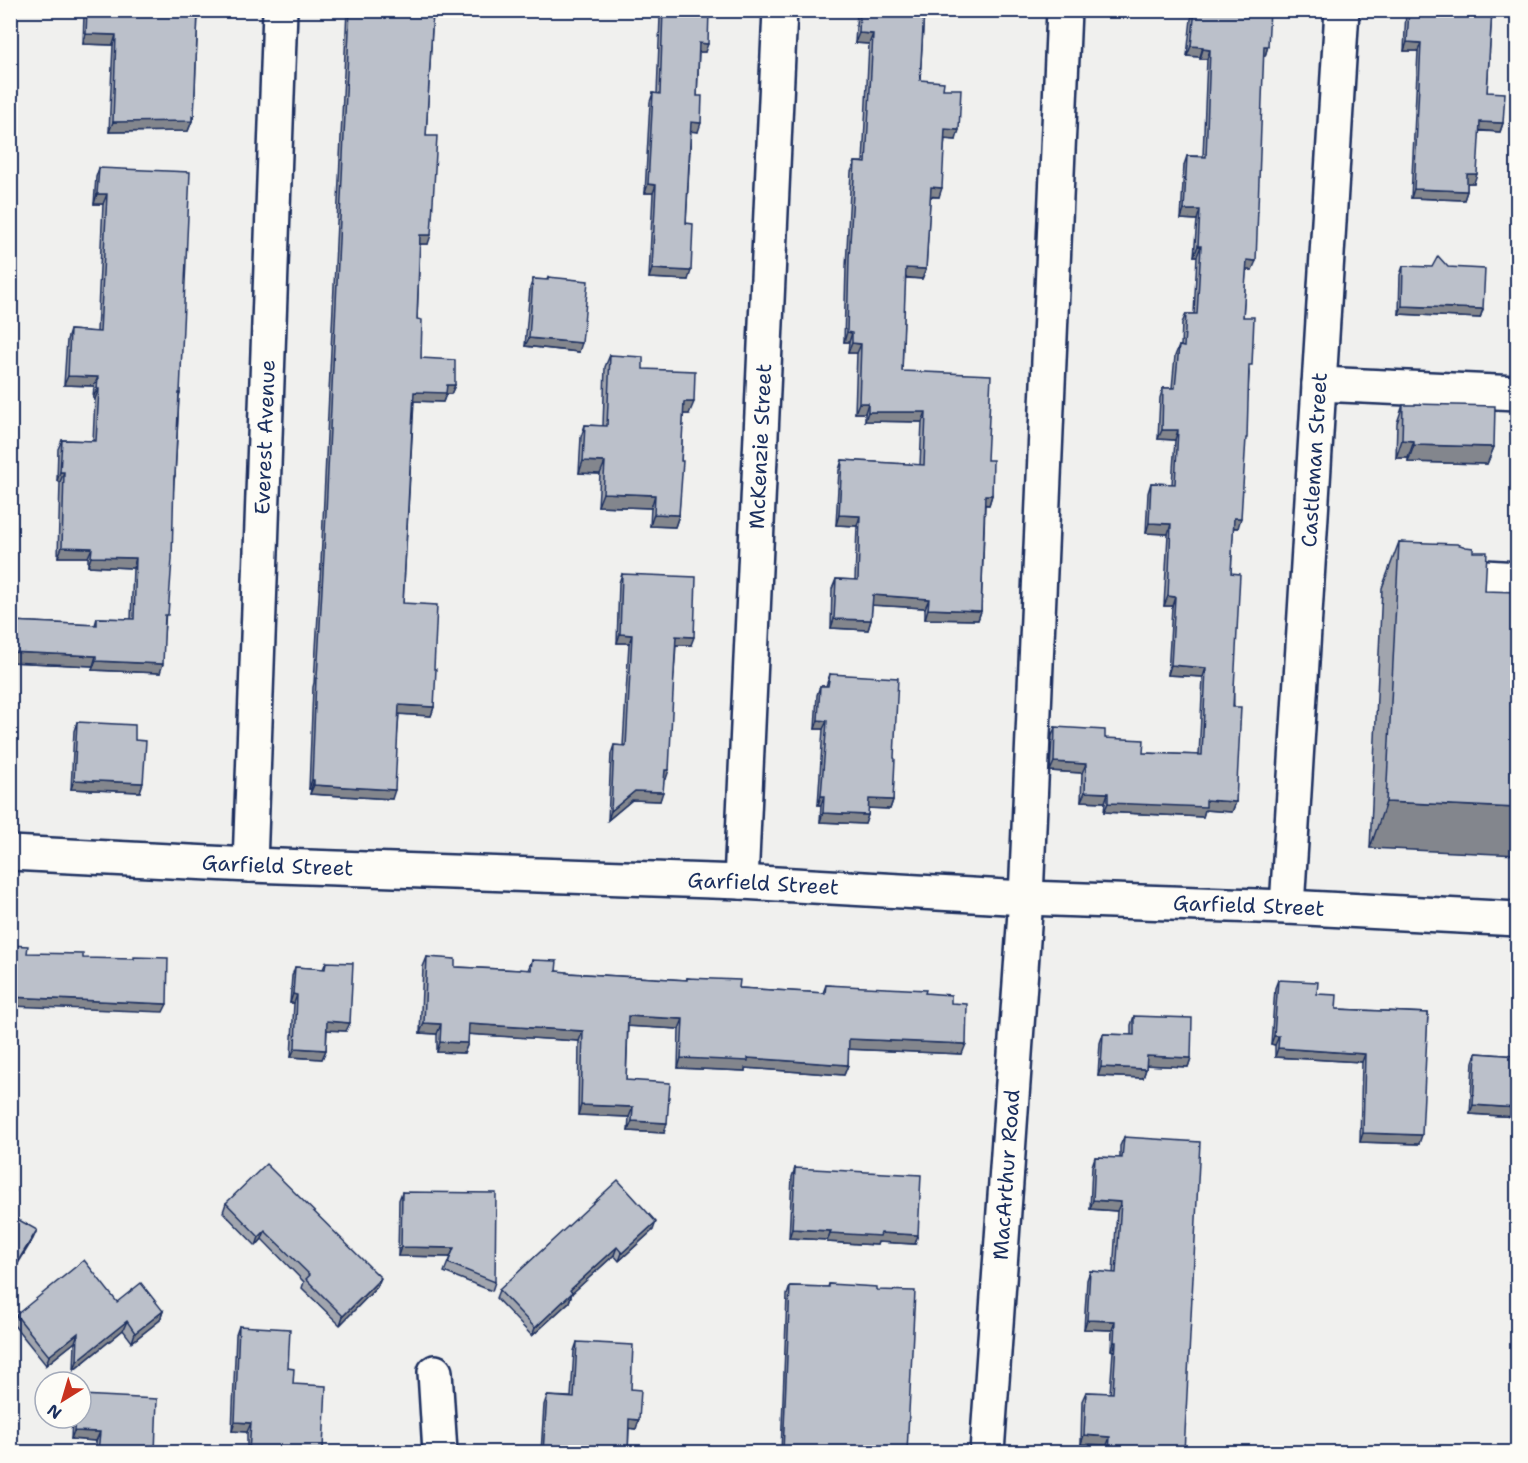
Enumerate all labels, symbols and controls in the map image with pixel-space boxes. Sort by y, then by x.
street label: Everest Avenue [248,359,282,515]
street label: McKenzie Street [743,363,778,530]
street label: Castleman Street [1295,371,1334,548]
street label: Garfield Street [201,849,354,883]
street label: Garfield Street [687,866,840,901]
street label: Garfield Street [1172,889,1325,923]
street label: MacArthur Road [987,1089,1026,1261]
north arrow [33,1370,93,1430]
text: N [43,1399,66,1424]

